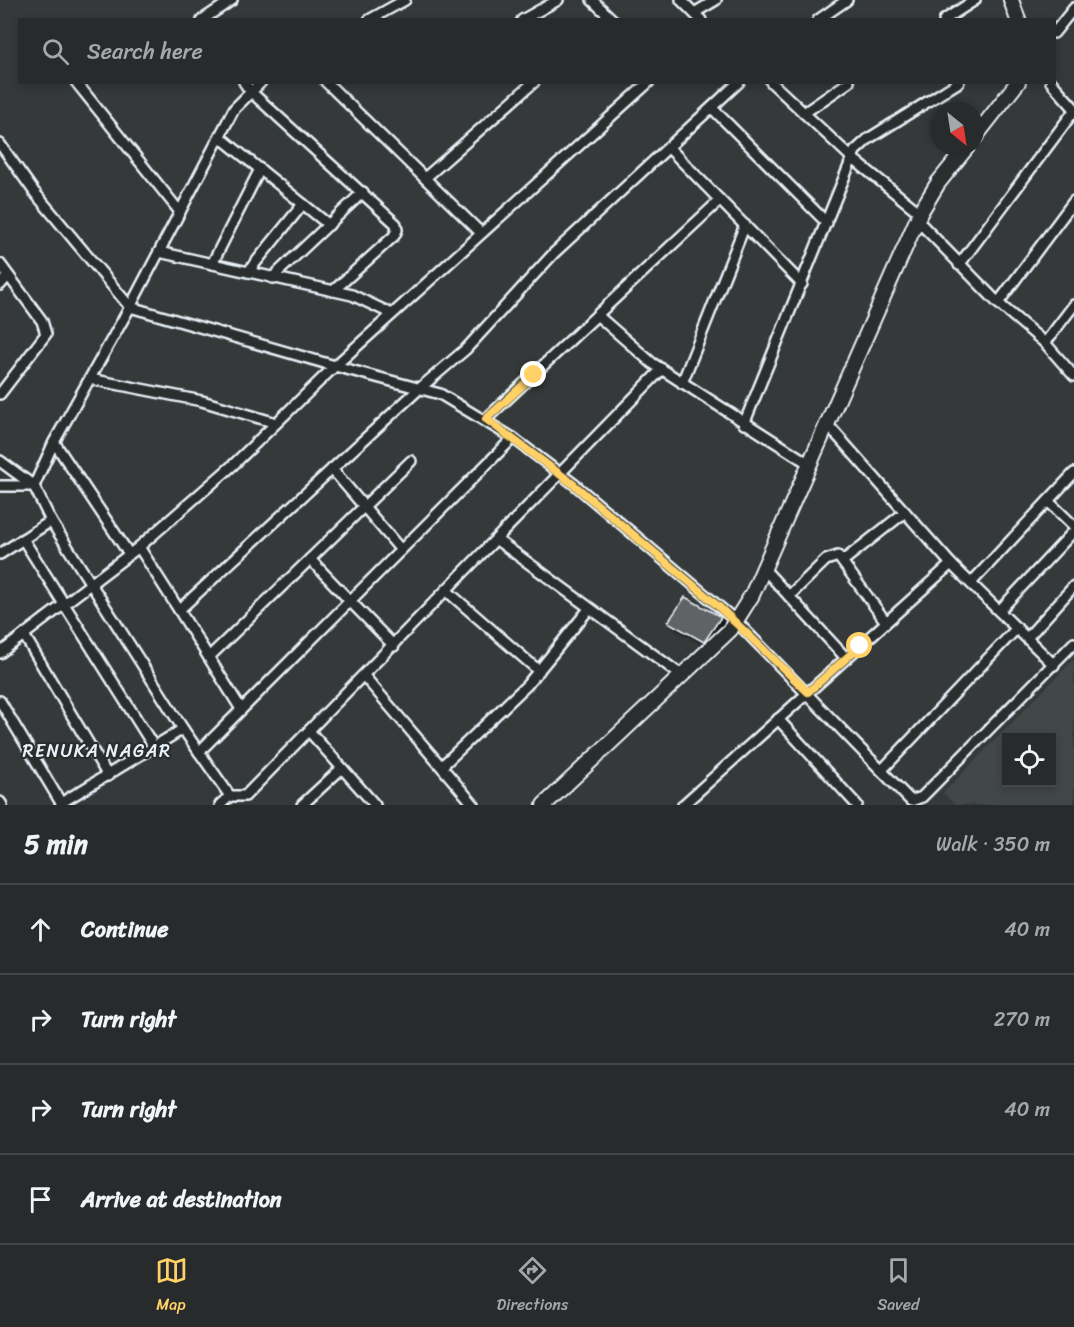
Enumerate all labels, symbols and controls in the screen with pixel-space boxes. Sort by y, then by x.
search box [18,18,1056,84]
text: Search here [87,32,203,71]
icon: search [39,35,72,68]
north arrow [930,102,984,156]
route end [520,361,546,387]
route start [846,632,872,658]
map controls [1002,733,1056,787]
button: locate [1002,733,1056,787]
district label: RENUKA NAGAR [23,735,171,767]
text: 5 min [24,821,88,867]
text: Walk · 350 m [936,827,1050,862]
text: Continue [81,910,169,949]
text: 40 m [1004,912,1050,947]
icon: ahead [24,913,57,946]
text: Turn right [81,1000,176,1039]
text: 270 m [994,1002,1050,1037]
icon: right [24,1003,57,1036]
text: Turn right [81,1090,176,1129]
text: 40 m [1004,1092,1050,1127]
icon: right [24,1093,57,1126]
text: Arrive at destination [81,1180,282,1219]
icon: arrive [24,1183,57,1216]
tab: Map [155,1254,188,1319]
tab: Directions [497,1254,568,1319]
tab: Saved [877,1254,919,1319]

